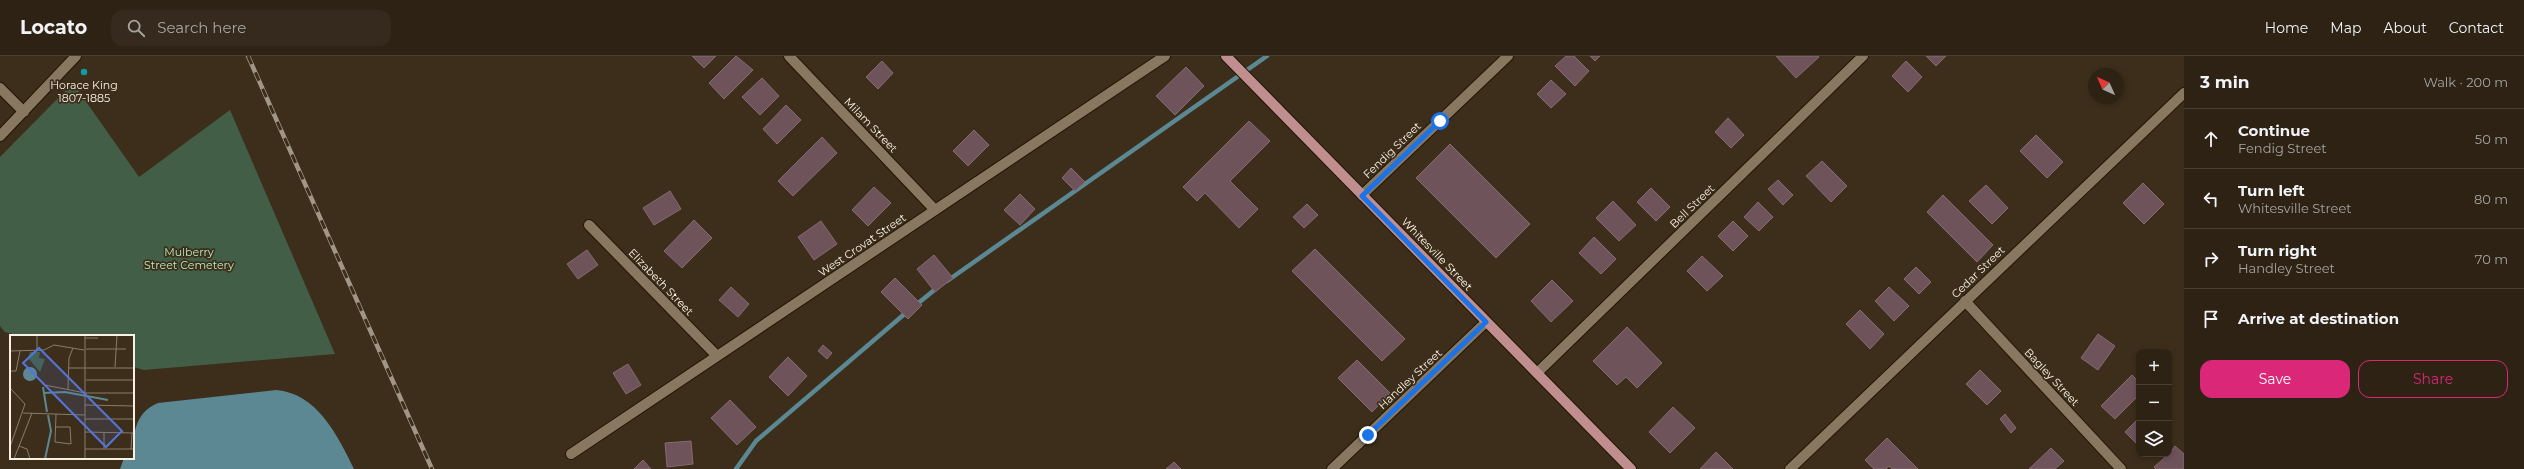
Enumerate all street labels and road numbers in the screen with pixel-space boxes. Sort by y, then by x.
street label: Milam Street [841,95,901,156]
street label: Fendig Street [1360,119,1424,181]
street label: Bell Street [1667,181,1718,231]
street label: West Crovat Street [816,210,909,279]
street label: Whitesville Street [1399,215,1476,294]
street label: Cedar Street [1948,243,2008,301]
street label: Elizabeth Street [626,246,697,319]
street label: Bagley Street [2022,345,2083,409]
street label: Handley Street [1375,346,1445,412]

